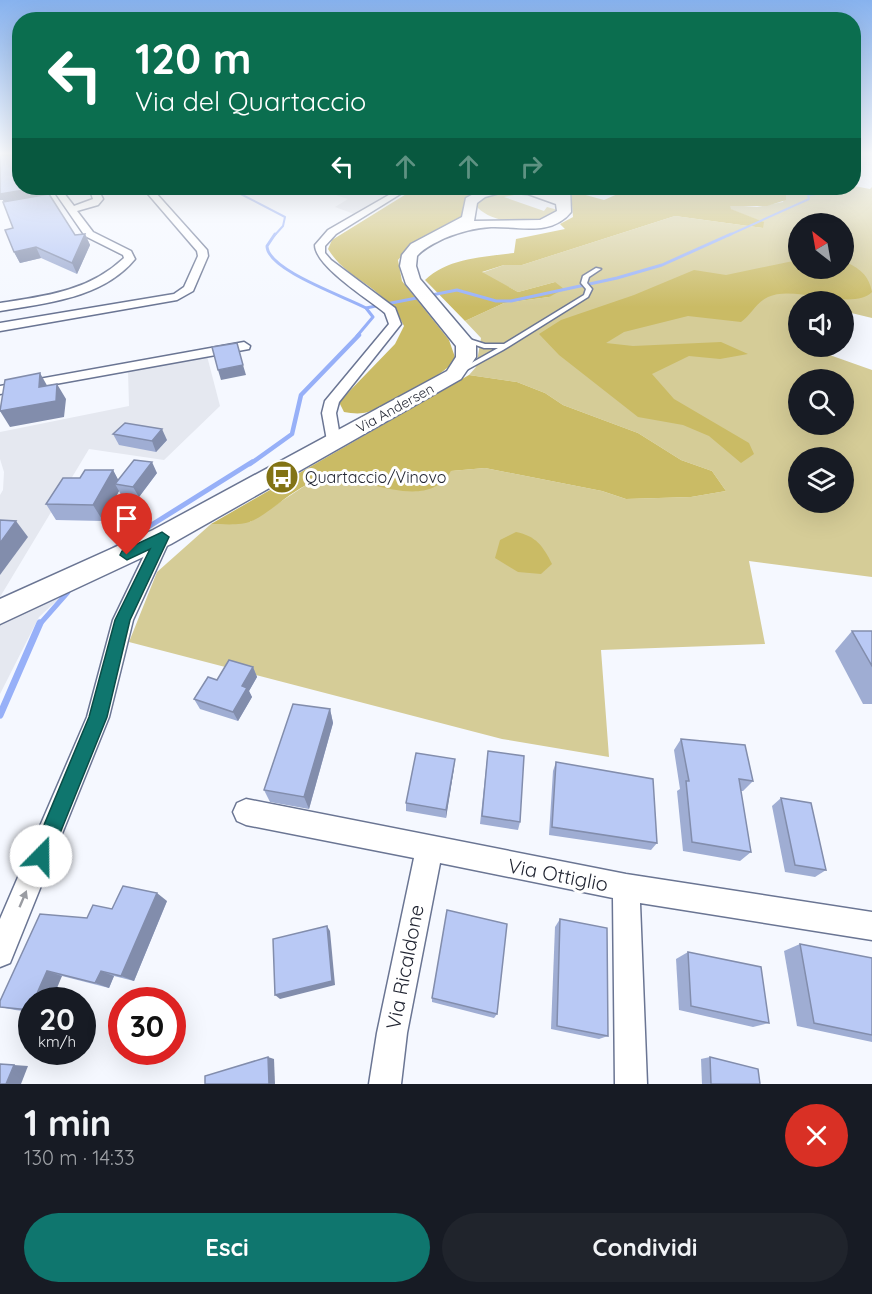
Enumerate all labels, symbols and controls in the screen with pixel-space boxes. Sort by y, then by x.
text: 120 m [135,32,252,85]
icon: left [36,36,114,114]
text: Via del Quartaccio [135,84,366,118]
icon: left [326,150,359,183]
icon: ahead [389,150,422,183]
icon: ahead [452,150,485,183]
icon: right [515,150,548,183]
north arrow [788,213,854,279]
map controls [788,213,854,513]
button: sound [788,291,854,357]
button: search [788,369,854,435]
street label: Via Andersen [353,379,437,437]
button: layers [788,447,854,513]
bus stop icon: Quartaccio/Vinovo [264,459,300,495]
place label: Quartaccio/Vinovo [305,467,446,487]
pin [101,493,152,555]
icon: arrive [110,502,143,535]
position arrow [9,824,73,888]
street label: Via Ottiglio [506,853,610,896]
one-way arrow [19,890,28,908]
street label: Via Ricaldone [380,902,429,1032]
speed limit sign: 30 [108,987,186,1065]
text: 20 [39,1000,75,1038]
text: km/h [38,1032,76,1051]
text: 1 min [24,1100,111,1145]
button: close [785,1104,848,1167]
text: 130 m · 14:33 [24,1145,135,1170]
button: Esci [24,1213,430,1282]
button: Condividi [442,1213,848,1282]

